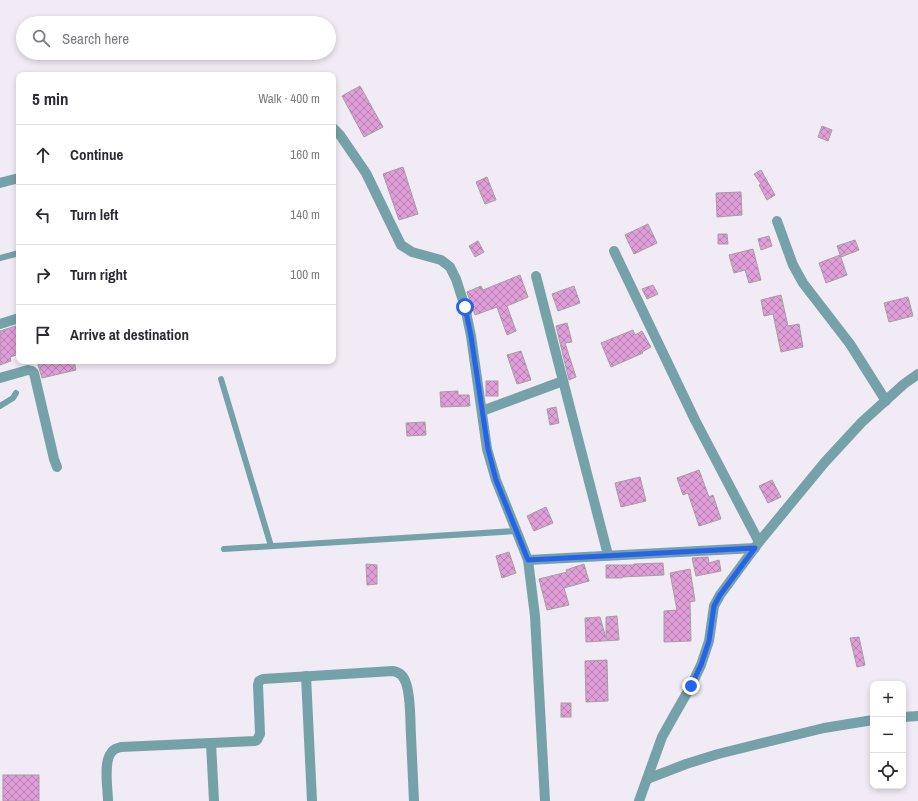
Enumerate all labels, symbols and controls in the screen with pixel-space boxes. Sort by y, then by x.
search box [16,16,336,60]
icon: search [30,27,52,49]
text: Search here [62,28,129,49]
text: 5 min [32,87,68,110]
text: Walk · 400 m [258,90,320,107]
icon: ahead [32,144,54,166]
text: Continue [70,144,123,165]
text: 160 m [290,146,320,163]
icon: left [32,204,54,226]
text: Turn left [70,204,118,225]
text: 140 m [290,206,320,223]
icon: right [32,264,54,286]
text: Turn right [70,264,127,285]
text: 100 m [290,266,320,283]
route start [456,298,474,316]
icon: arrive [32,324,54,346]
text: Arrive at destination [70,324,189,345]
route end [682,677,700,695]
map controls [870,681,906,789]
button: + [870,681,906,717]
button: − [870,717,906,753]
button: locate [870,753,906,789]

